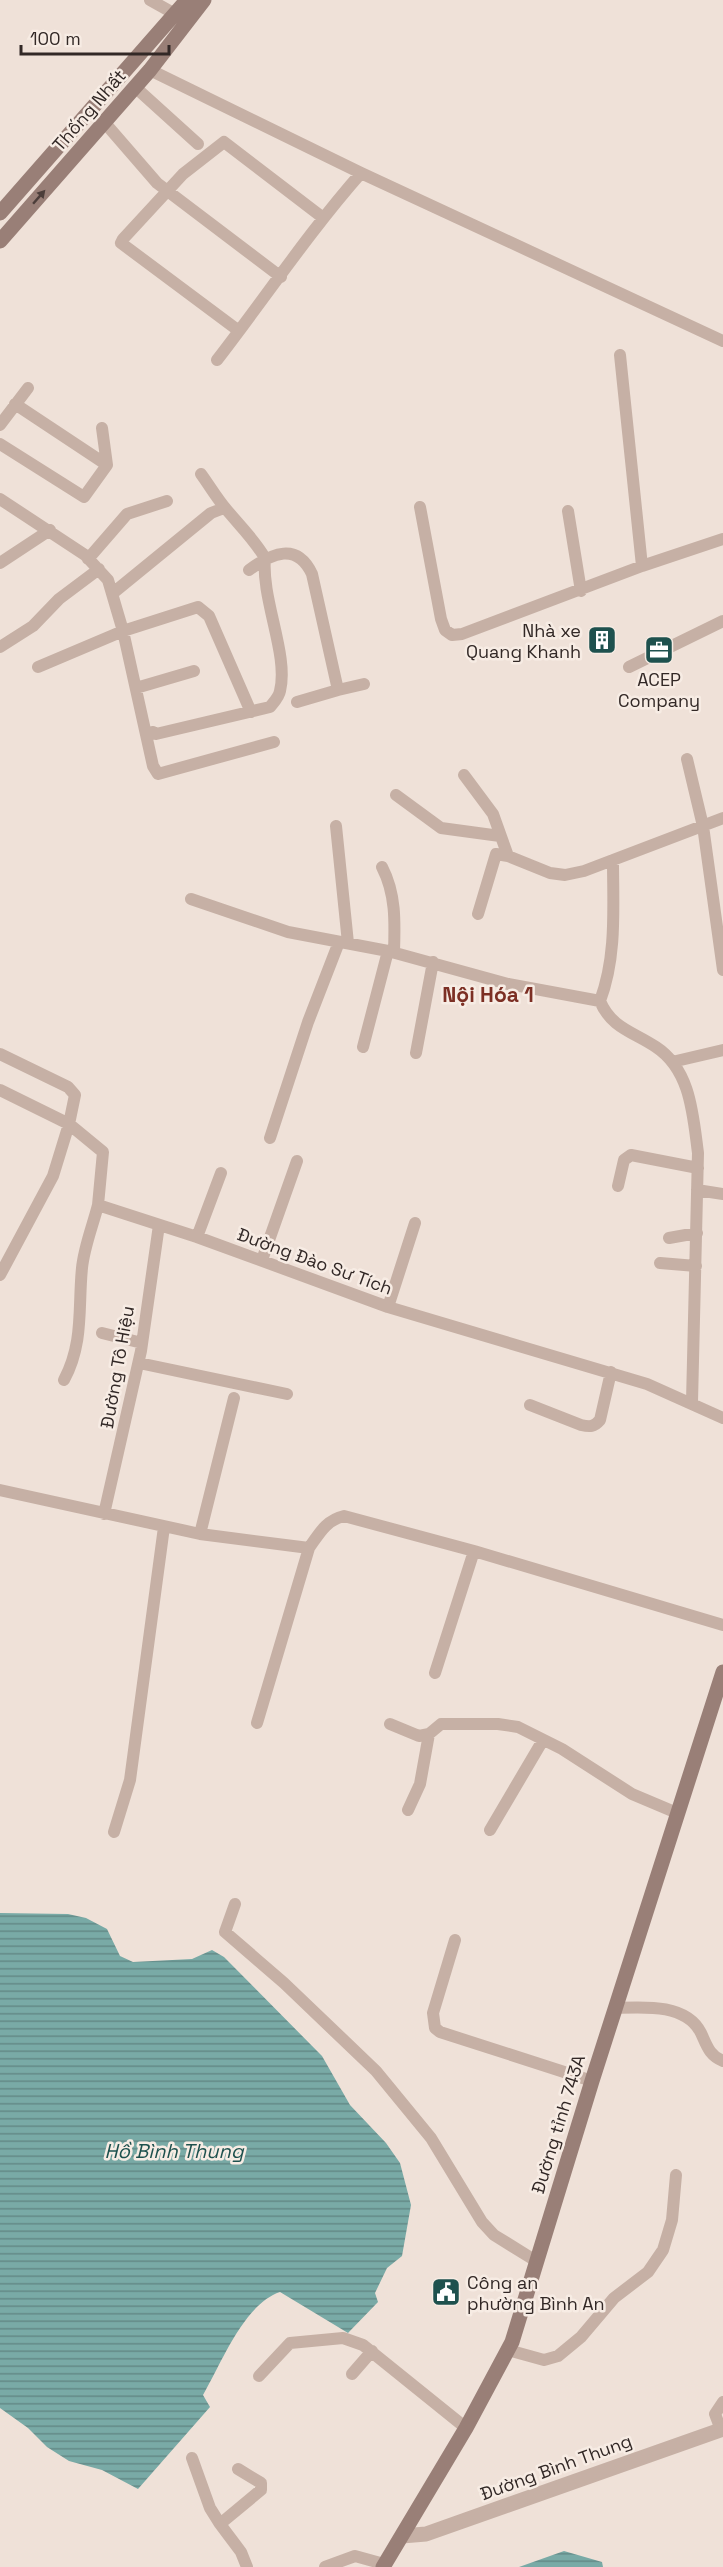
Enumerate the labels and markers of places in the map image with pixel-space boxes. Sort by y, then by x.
place label: Nhà xe Quang Khanh [466,619,581,663]
building icon: Nhà xe Quang Khanh [586,624,618,656]
office icon: ACEP Company [643,634,675,666]
place label: ACEP Company [618,668,700,712]
place label: Công an phường Bình An [467,2271,605,2315]
public building icon: Công an phường Bình An [430,2276,462,2308]

